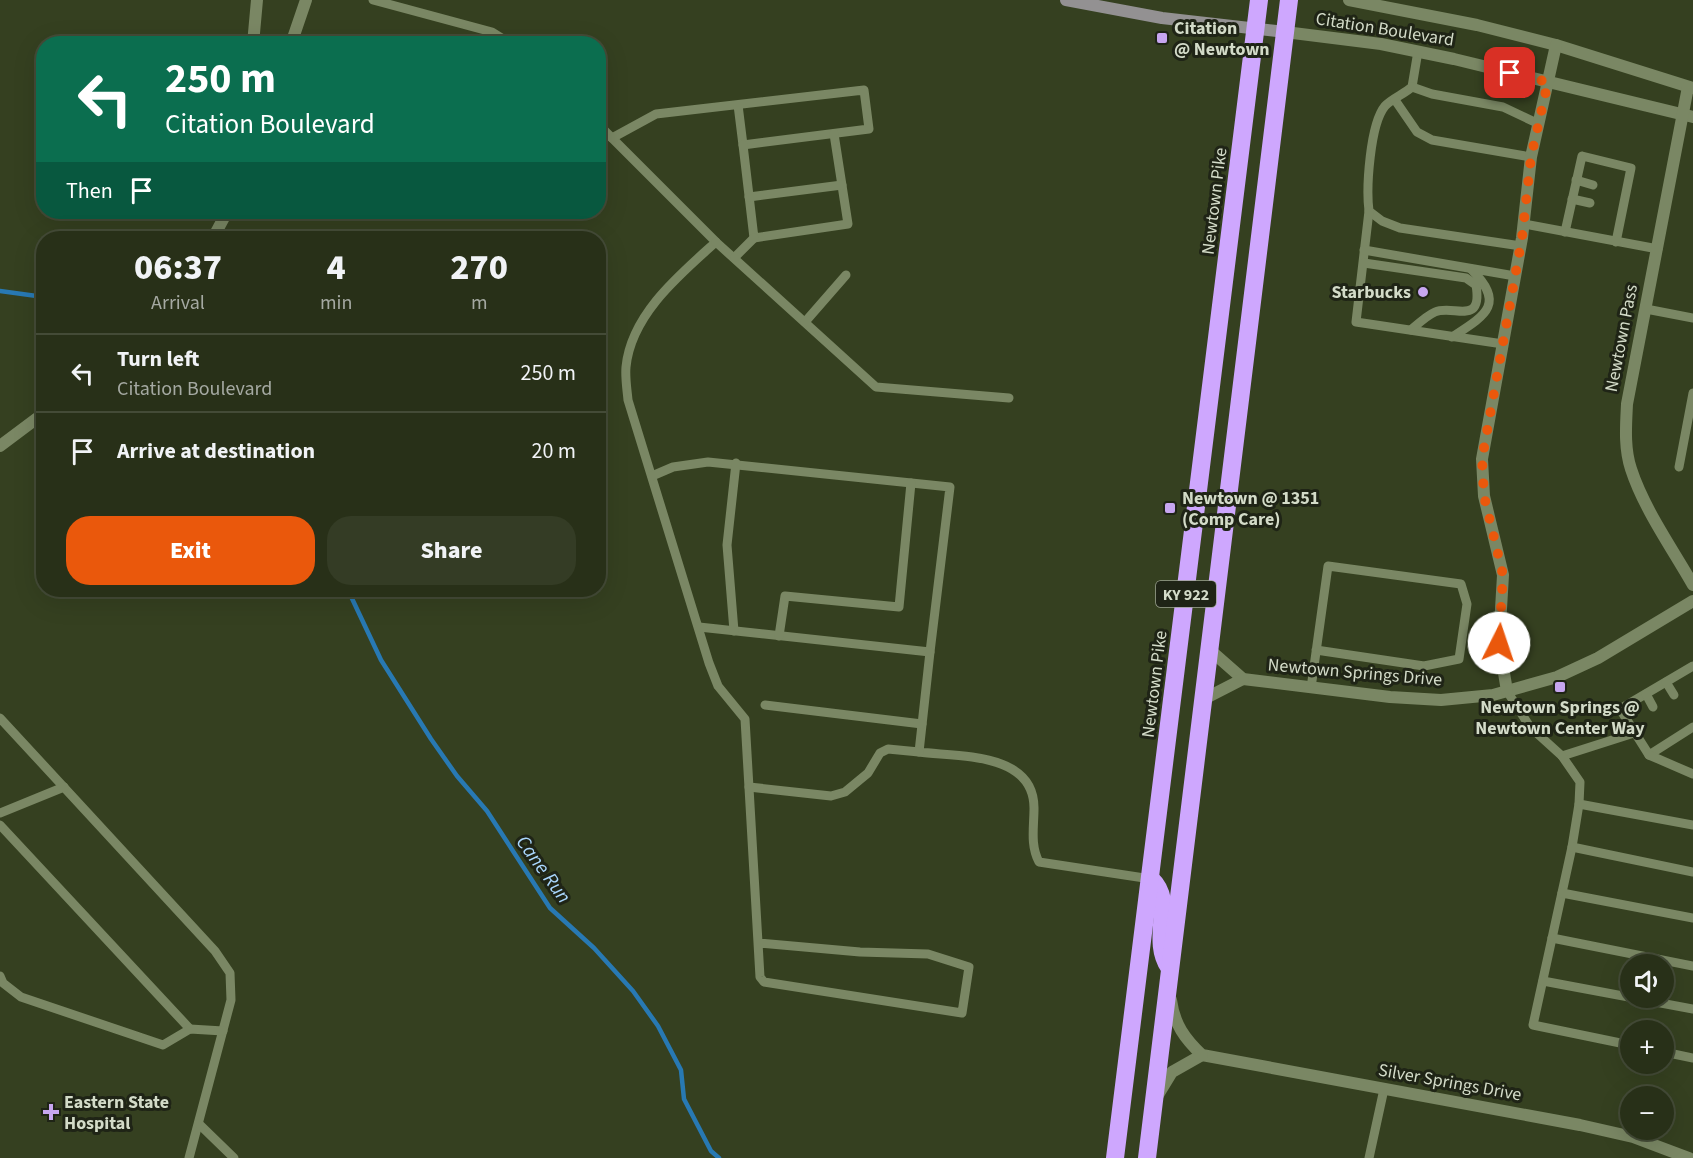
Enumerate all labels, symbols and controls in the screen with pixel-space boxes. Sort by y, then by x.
street label: Citation Boulevard [1314,6,1456,53]
place label: Citation @ Newtown [1174,16,1270,62]
marker: Citation @ Newtown [1155,31,1169,45]
pin [1484,47,1535,98]
text: 250 m [165,49,276,109]
icon: arrive [1493,56,1526,89]
icon: left [66,60,144,138]
text: Citation Boulevard [165,105,375,144]
street label: Newtown Pike [1196,146,1233,256]
icon: arrive [125,174,158,207]
text: Then [66,175,113,207]
text: 06:37 [134,242,222,293]
text: 4 [327,242,346,293]
text: 270 [450,242,508,293]
place label: Starbucks [1332,280,1411,305]
street label: Newtown Pass [1599,282,1644,394]
marker: Starbucks [1416,285,1430,299]
text: Arrival [151,289,205,317]
text: min [320,289,352,317]
text: m [471,289,487,317]
text: Turn left [117,343,199,375]
icon: left [66,357,99,390]
text: 250 m [521,357,576,389]
text: Citation Boulevard [117,375,272,403]
icon: arrive [66,435,99,468]
text: Arrive at destination [117,435,315,467]
text: 20 m [531,435,576,467]
place label: Newtown @ 1351 (Comp Care) [1182,486,1319,532]
marker: Newtown @ 1351 (Comp Care) [1163,501,1177,515]
button: Exit [66,516,315,585]
button: Share [327,516,576,585]
road number: KY 922 [1156,581,1216,607]
position arrow [1467,611,1531,675]
street label: Newtown Pike [1136,629,1173,739]
street label: Newtown Springs Drive [1267,652,1443,693]
marker: Newtown Springs @ Newtown Center Way [1553,680,1567,694]
place label: Newtown Springs @ Newtown Center Way [1475,695,1645,741]
water label: Cane Run [509,830,577,909]
map controls [1620,954,1674,1140]
button: sound [1620,954,1674,1008]
button: + [1620,1020,1674,1074]
street label: Silver Springs Drive [1376,1058,1524,1107]
button: − [1620,1086,1674,1140]
place label: Eastern State Hospital [64,1090,169,1136]
marker: Eastern State Hospital [42,1103,60,1121]

